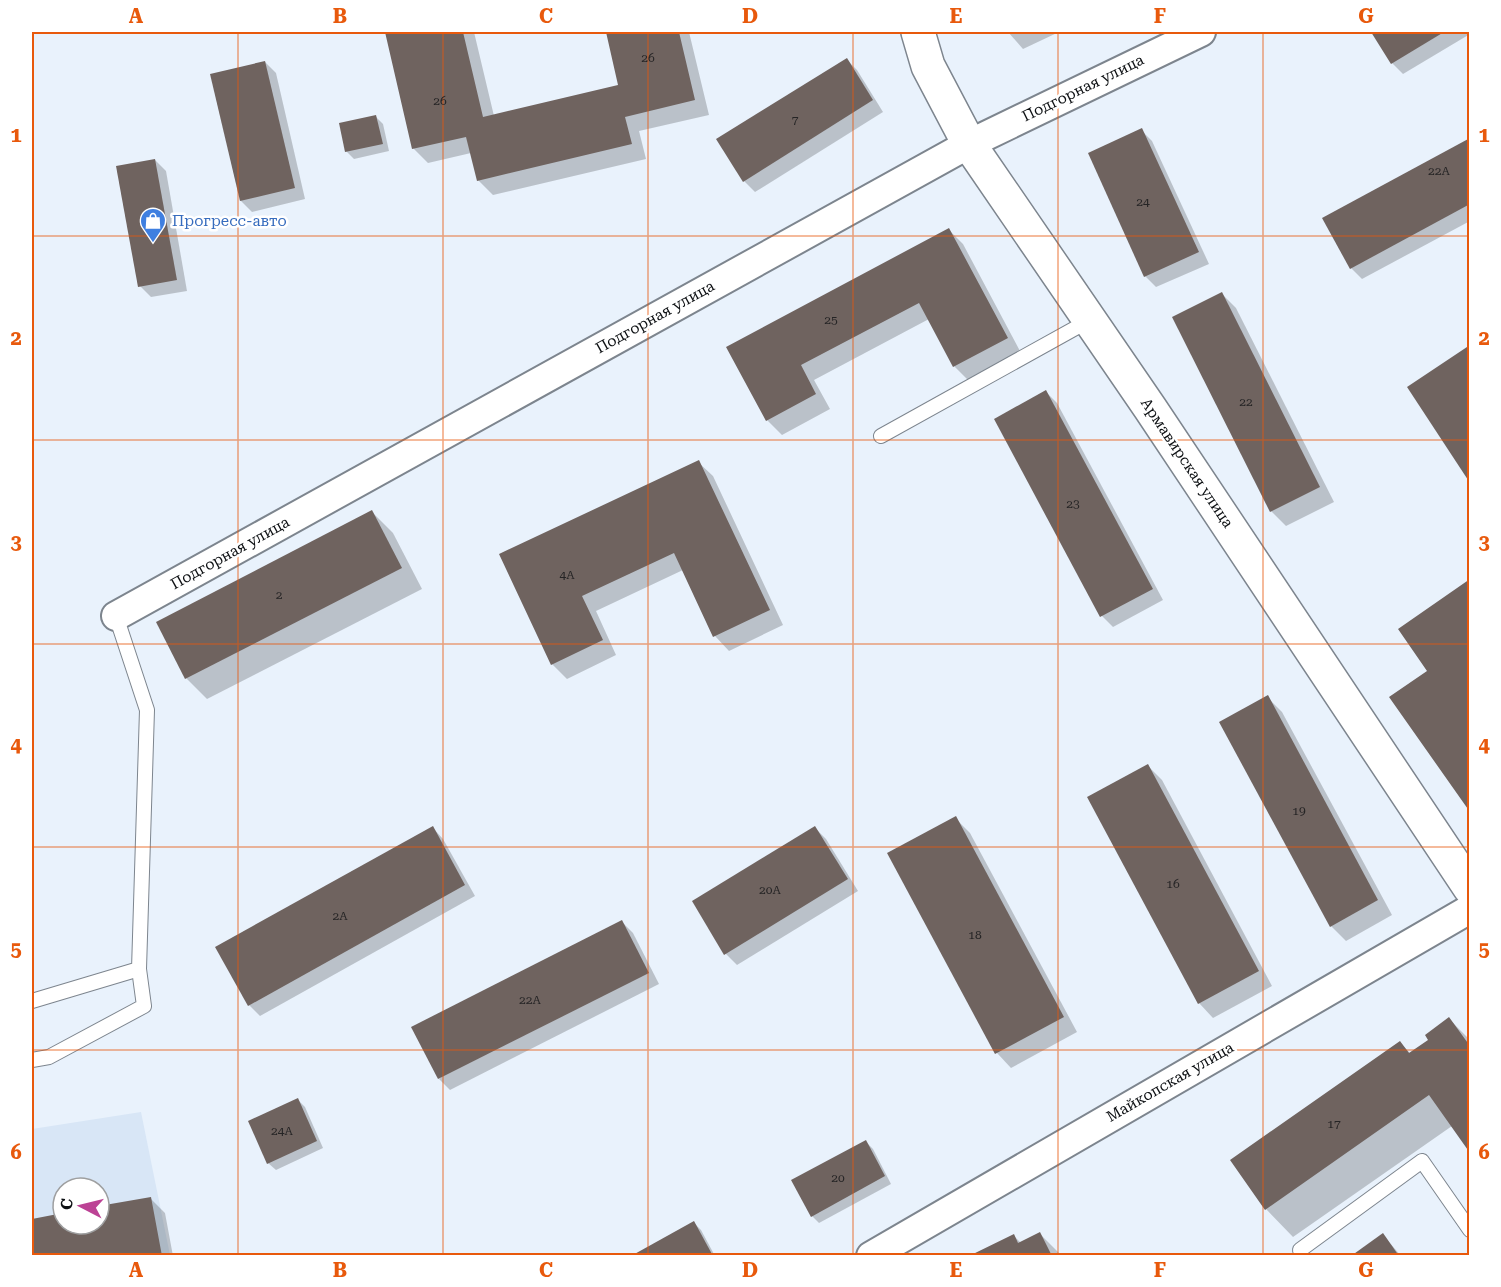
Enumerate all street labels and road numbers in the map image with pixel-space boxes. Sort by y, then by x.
street label: Подгорная улица [1019,51,1147,125]
street label: Подгорная улица [592,277,718,357]
street label: Армавирская улица [1137,395,1237,531]
street label: Подгорная улица [167,513,293,593]
street label: Майкопская улица [1103,1038,1237,1126]

